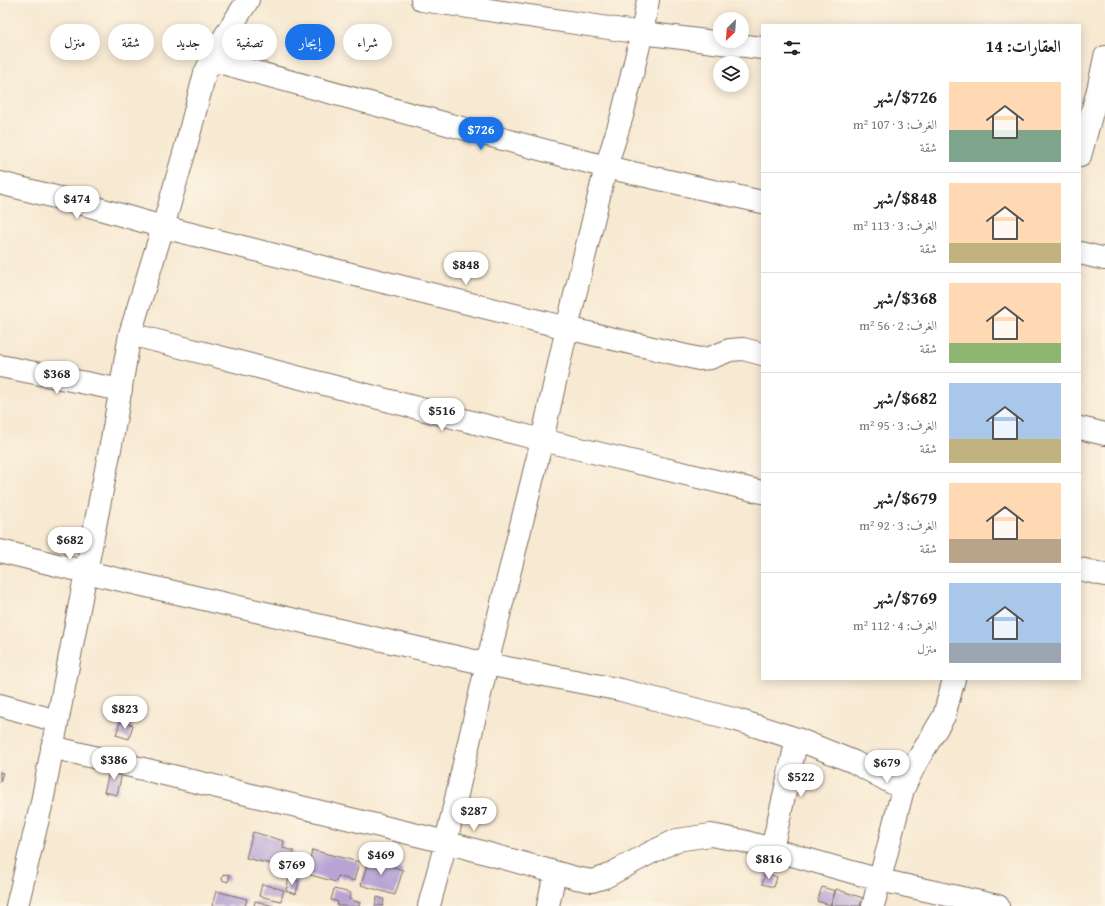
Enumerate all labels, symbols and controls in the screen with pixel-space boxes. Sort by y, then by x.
north arrow [713,12,749,48]
map controls [713,12,749,92]
chip: منزل [50,24,100,60]
chip: شقة [108,24,154,60]
chip: جديد [162,24,214,60]
chip: تصفية [222,24,277,60]
chip: إيجار [285,24,335,60]
chip: شراء [343,24,392,60]
text: العقارات: 14 [985,33,1061,58]
icon: filters [781,37,803,59]
button: layers [713,56,749,92]
text: $726/شهر [874,84,937,109]
icon: home [981,98,1029,146]
text: الغرف: 3 · 107 m² [853,115,937,134]
pin: $726 [457,117,505,151]
text: $726 [468,120,494,139]
text: شقة [920,138,937,157]
text: $848/شهر [874,185,937,210]
pin: $474 [53,186,101,220]
text: $474 [64,189,90,208]
icon: home [981,199,1029,247]
text: الغرف: 3 · 113 m² [853,216,937,235]
text: شقة [920,239,937,258]
pin: $848 [442,252,490,286]
text: $848 [453,255,479,274]
text: $368/شهر [874,285,937,310]
icon: home [981,299,1029,347]
text: الغرف: 2 · 56 m² [859,316,937,335]
text: شقة [920,339,937,358]
pin: $368 [33,361,81,395]
text: $368 [44,364,70,383]
text: $682/شهر [874,385,937,410]
pin: $516 [418,398,466,432]
icon: home [981,399,1029,447]
text: $516 [429,401,455,420]
text: الغرف: 3 · 95 m² [859,416,937,435]
text: شقة [920,439,937,458]
text: $679/شهر [874,485,937,510]
icon: home [981,499,1029,547]
text: الغرف: 3 · 92 m² [859,516,937,535]
pin: $682 [46,527,94,561]
text: $682 [57,530,83,549]
text: شقة [920,539,937,558]
text: $769/شهر [874,585,937,610]
icon: home [981,599,1029,647]
text: الغرف: 4 · 112 m² [853,616,937,635]
text: منزل [917,639,937,658]
pin: $823 [101,696,149,730]
text: $823 [112,699,138,718]
pin: $386 [90,747,138,781]
text: $386 [101,750,127,769]
pin: $679 [863,750,911,784]
text: $679 [874,753,900,772]
pin: $522 [777,764,825,798]
text: $522 [788,767,814,786]
pin: $287 [450,798,498,832]
text: $287 [461,801,487,820]
pin: $469 [357,842,405,876]
text: $469 [368,845,394,864]
pin: $816 [745,846,793,880]
text: $816 [756,849,782,868]
pin: $769 [268,852,316,886]
text: $769 [279,855,305,874]

